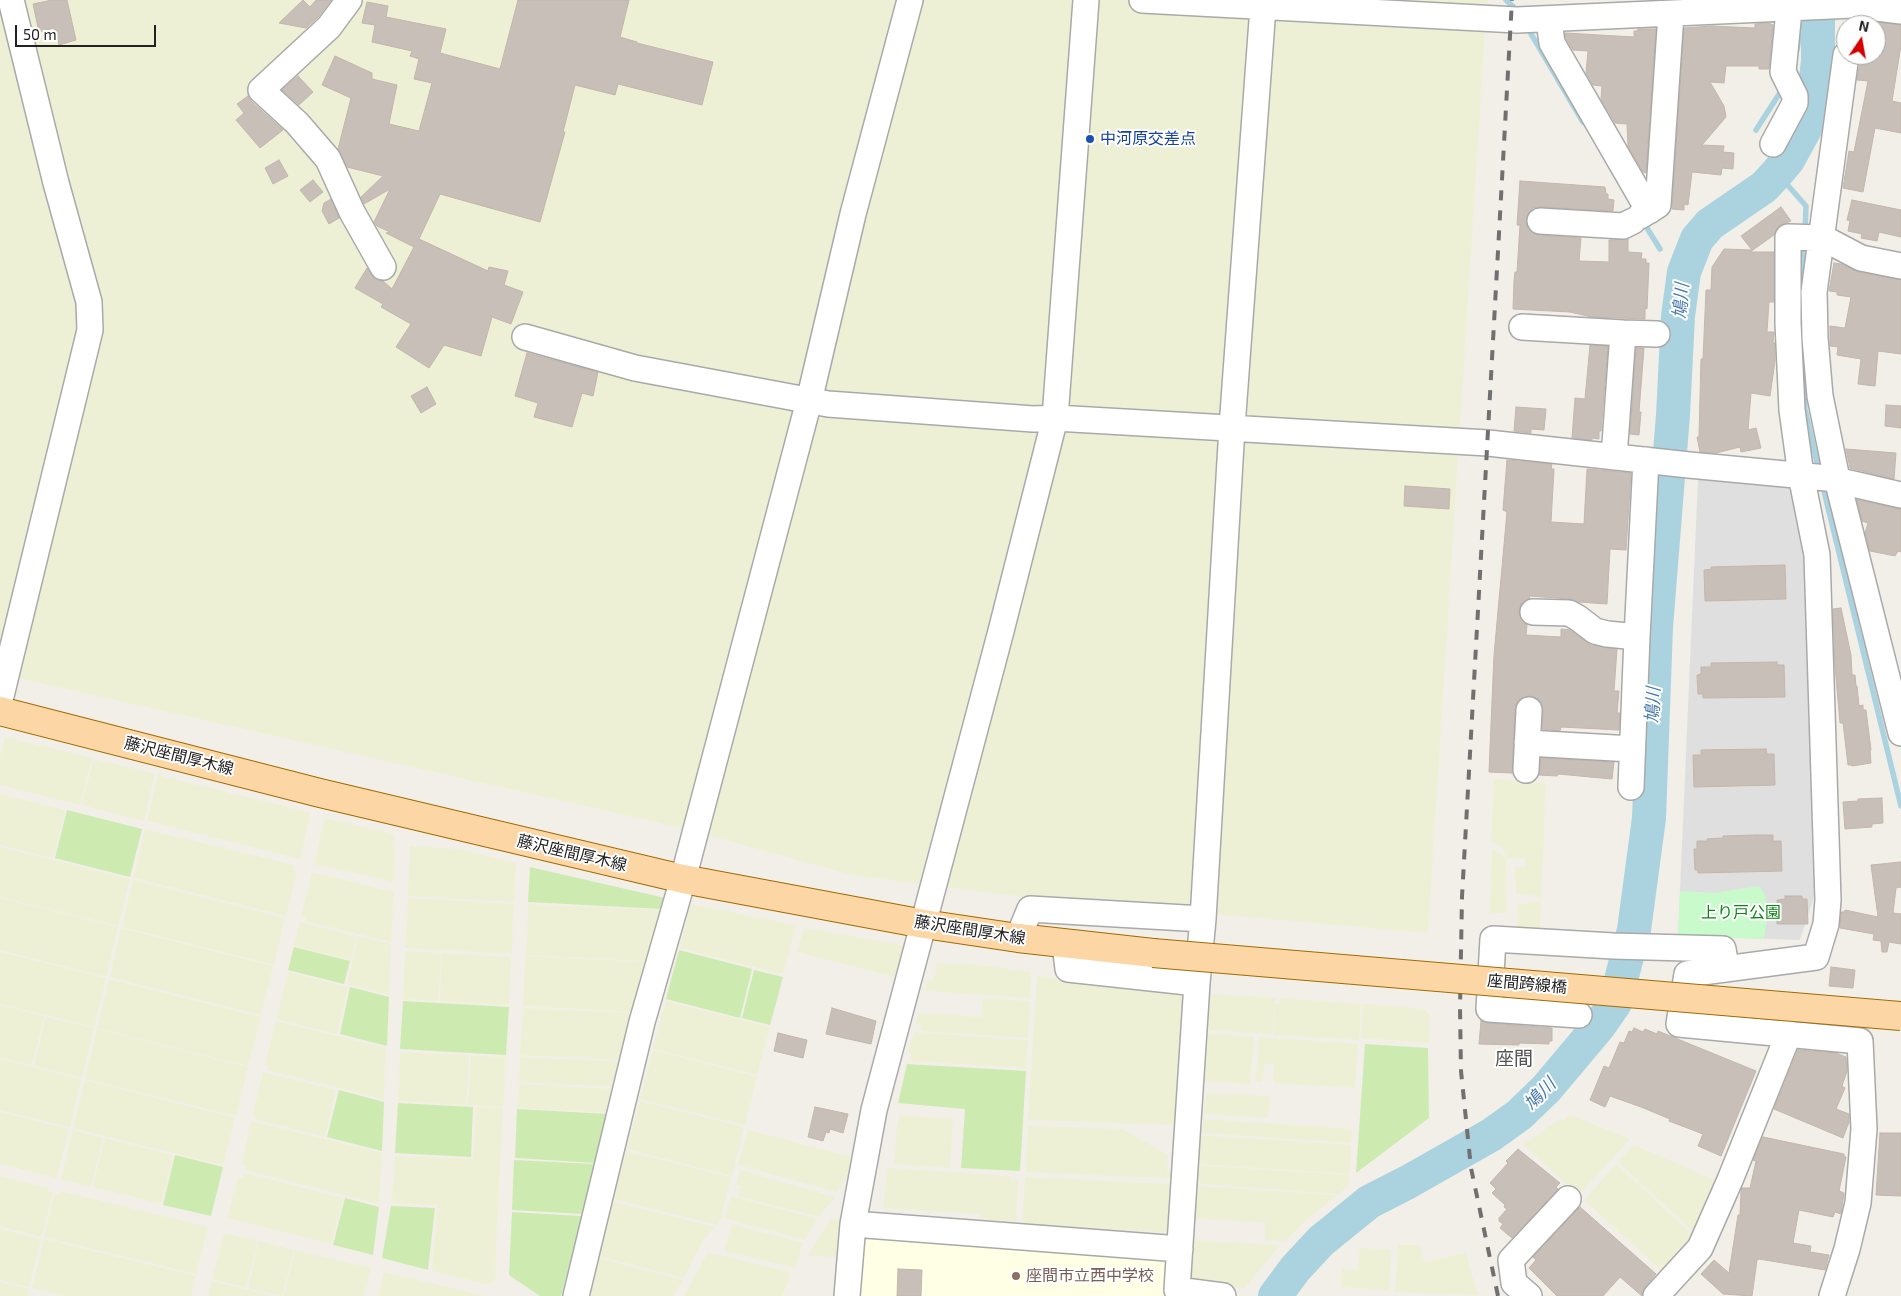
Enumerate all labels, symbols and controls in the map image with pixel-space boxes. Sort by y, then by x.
scale bar [18,15,159,47]
north arrow [1836,15,1886,65]
text: N [1857,16,1871,35]
text: 50 m [23,25,57,43]
place label: 中河原交差点 [1100,129,1196,149]
marker: 中河原交差点 [1084,133,1096,145]
water label: 鳩川 [1669,282,1693,320]
water label: 鳩川 [1642,687,1664,723]
street label: 藤沢座間厚木線 [122,733,236,779]
street label: 藤沢座間厚木線 [515,831,629,875]
park label: 上り戸公園 [1701,903,1781,923]
street label: 藤沢座間厚木線 [913,912,1027,948]
street label: 座間跨線橋 [1486,971,1568,997]
district label: 座間 [1495,1048,1533,1070]
water label: 鳩川 [1520,1074,1560,1114]
place label: 座間市立西中学校 [1026,1266,1154,1286]
marker: 座間市立西中学校 [1010,1270,1022,1282]

